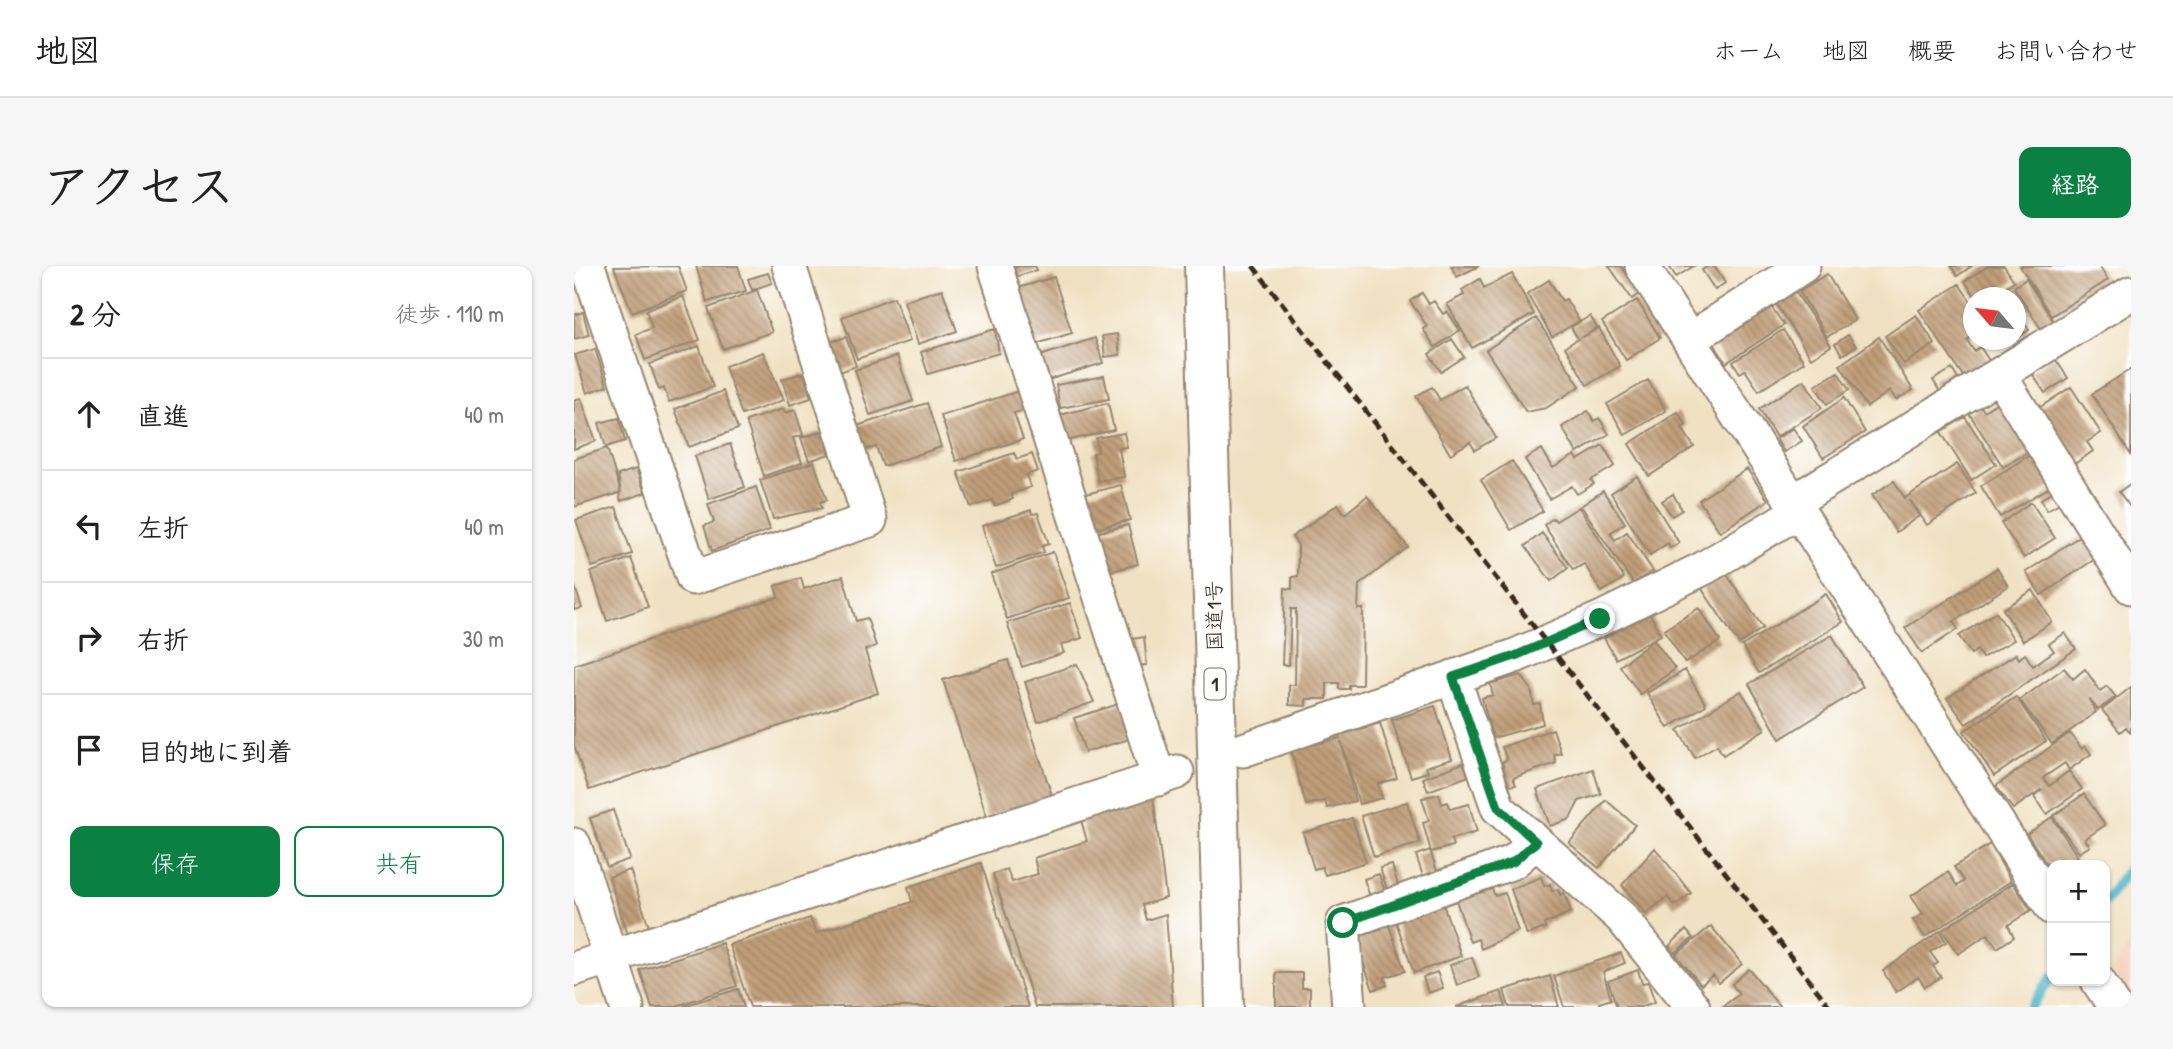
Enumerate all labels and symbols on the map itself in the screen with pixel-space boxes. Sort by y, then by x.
north arrow [1963,287,2026,350]
street label: 国道1号 [1199,580,1229,652]
route end [1584,603,1615,634]
road number: 1 [1204,668,1226,700]
route start [1327,907,1358,938]

